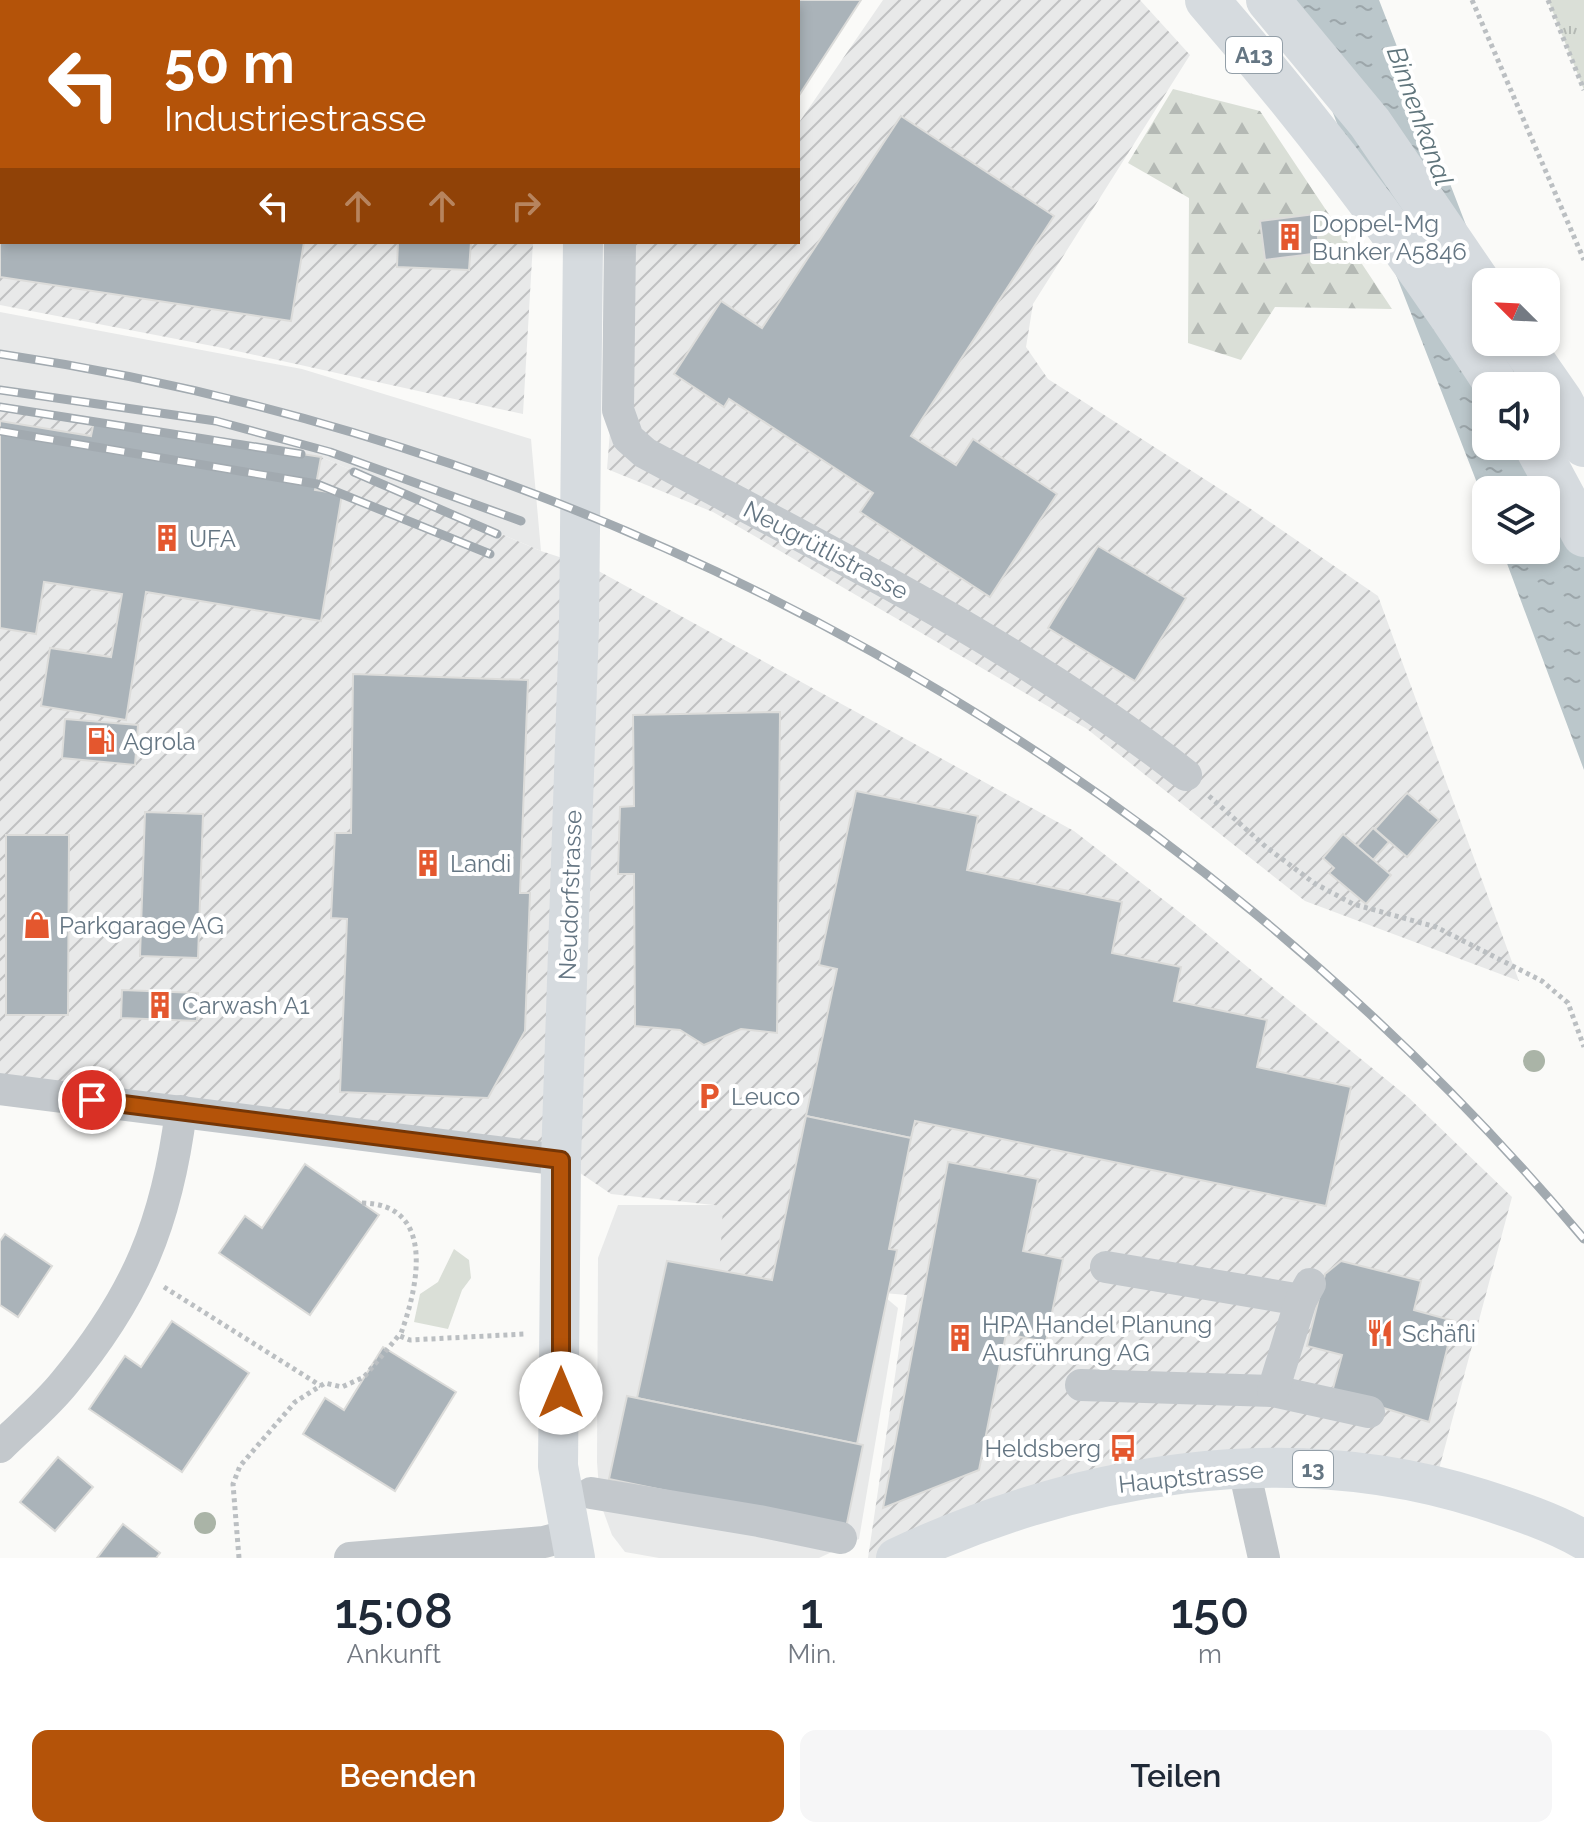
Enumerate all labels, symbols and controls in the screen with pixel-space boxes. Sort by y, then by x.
text: 50 m [164,30,295,96]
icon: left [32,32,136,136]
road number: A13 [1226,37,1282,73]
water label: Binnenkanal [1381,42,1459,190]
text: Industriestrasse [164,97,426,139]
icon: left [252,184,296,228]
icon: ahead [336,184,380,228]
icon: ahead [420,184,464,228]
icon: right [504,184,548,228]
place label: Doppel-Mg Bunker A5846 [1312,209,1467,266]
building icon: Doppel-Mg Bunker A5846 [1275,222,1305,252]
north arrow [1472,268,1560,356]
map controls [1472,268,1560,564]
button: sound [1472,372,1560,460]
button: layers [1472,476,1560,564]
street label: Neugrütlistrasse [739,494,913,606]
building icon: UFA [152,523,182,553]
place label: UFA [189,524,236,553]
fuel station icon: Agrola [86,726,116,756]
place label: Agrola [123,727,196,756]
street label: Neudorfstrasse [553,809,587,981]
building icon: Landi [413,848,443,878]
place label: Landi [450,849,511,878]
shop icon: Parkgarage AG [22,910,52,940]
place label: Parkgarage AG [59,911,224,940]
building icon: Carwash A1 [145,990,175,1020]
place label: Carwash A1 [182,991,310,1020]
pin [58,1066,126,1134]
icon: arrive [70,1078,114,1122]
parking icon: Leuco [694,1081,724,1111]
place label: Leuco [731,1082,800,1111]
place label: HPA Handel Planung Ausführung AG [982,1310,1212,1367]
restaurant icon: Schäfli [1365,1318,1395,1348]
place label: Schäfli [1402,1319,1476,1348]
building icon: HPA Handel Planung Ausführung AG [945,1323,975,1353]
position arrow [519,1351,603,1435]
bus stop icon: Heldsberg [1108,1433,1138,1463]
place label: Heldsberg [985,1434,1101,1463]
road number: 13 [1293,1451,1333,1487]
street label: Hauptstrasse [1117,1455,1265,1499]
text: 15:08 [335,1583,453,1639]
text: 1 [800,1583,823,1639]
text: 150 [1171,1583,1249,1639]
text: Ankunft [347,1639,441,1669]
text: Min. [788,1639,836,1669]
text: m [1198,1639,1222,1669]
button: Beenden [32,1730,784,1822]
button: Teilen [800,1730,1552,1822]

